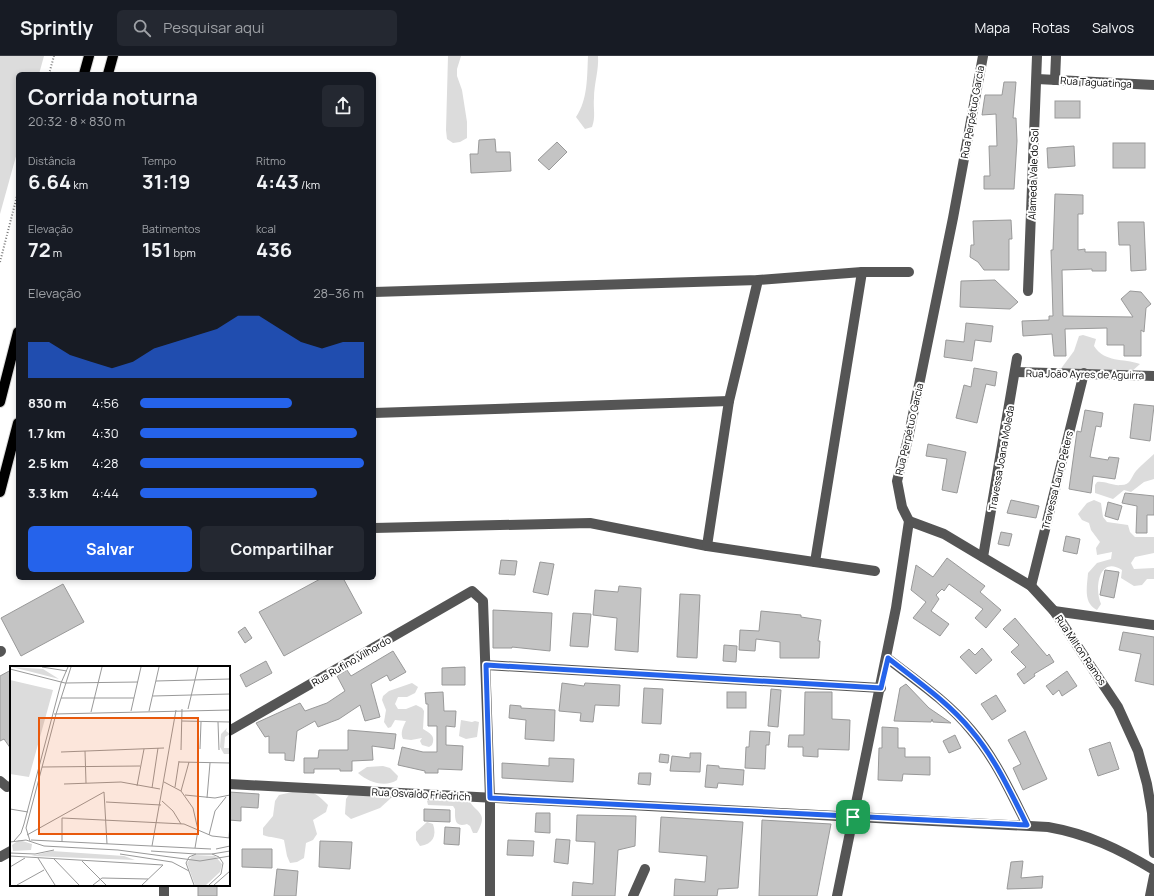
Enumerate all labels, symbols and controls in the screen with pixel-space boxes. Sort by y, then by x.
search box [117,10,397,46]
text: Sprintly [20,15,93,41]
icon: search [131,17,153,39]
text: Pesquisar aqui [163,17,264,38]
text: Mapa [974,18,1010,37]
text: Rotas [1032,18,1070,37]
text: Salvos [1092,18,1134,37]
street label: Rua Perpétuo Garcia [957,64,987,160]
street label: Rua Taguatinga [1060,73,1132,91]
text: Corrida noturna [28,82,198,112]
button: share [322,85,364,127]
text: 20:32 · 8 × 830 m [28,112,125,130]
street label: Alameda Vale do Sol [1024,128,1042,220]
text: Distância [28,153,75,168]
text: Tempo [142,153,176,168]
text: Ritmo [256,153,286,168]
text: 6.64 [28,168,71,195]
text: 31:19 [142,168,190,195]
text: 4:43 [256,168,299,195]
text: km [71,177,88,192]
text: /km [299,177,320,192]
text: Elevação [28,221,73,236]
text: Batimentos [142,221,200,236]
text: kcal [256,221,276,236]
text: 72 [28,236,51,263]
text: 151 [142,236,171,263]
text: 436 [256,236,292,263]
text: m [51,245,62,260]
text: bpm [171,245,196,260]
text: Elevação [28,284,81,302]
text: 28–36 m [313,284,364,302]
street label: Rua João Ayres de Aguirra [1026,366,1144,382]
street label: Rua Perpétuo Garcia [892,381,926,477]
text: 830 m [28,394,66,412]
text: 4:56 [92,394,119,412]
street label: Travessa Joana Moleda [985,404,1017,512]
text: 1.7 km [28,424,65,442]
text: 4:30 [92,424,119,442]
street label: Travessa Lauro Peters [1038,429,1076,531]
text: 2.5 km [28,454,69,472]
text: 4:28 [92,454,119,472]
text: 3.3 km [28,484,68,502]
text: 4:44 [92,484,119,502]
button: Salvar [28,526,192,572]
button: Compartilhar [200,526,364,572]
street label: Rua Milton Ramos [1052,612,1110,688]
street label: Rua Rufino Vilhordo [309,632,393,689]
inset map [10,666,230,886]
street label: Rua Osvaldo Friedrich [371,784,471,804]
pin [836,800,870,834]
icon: arrive [842,806,864,828]

